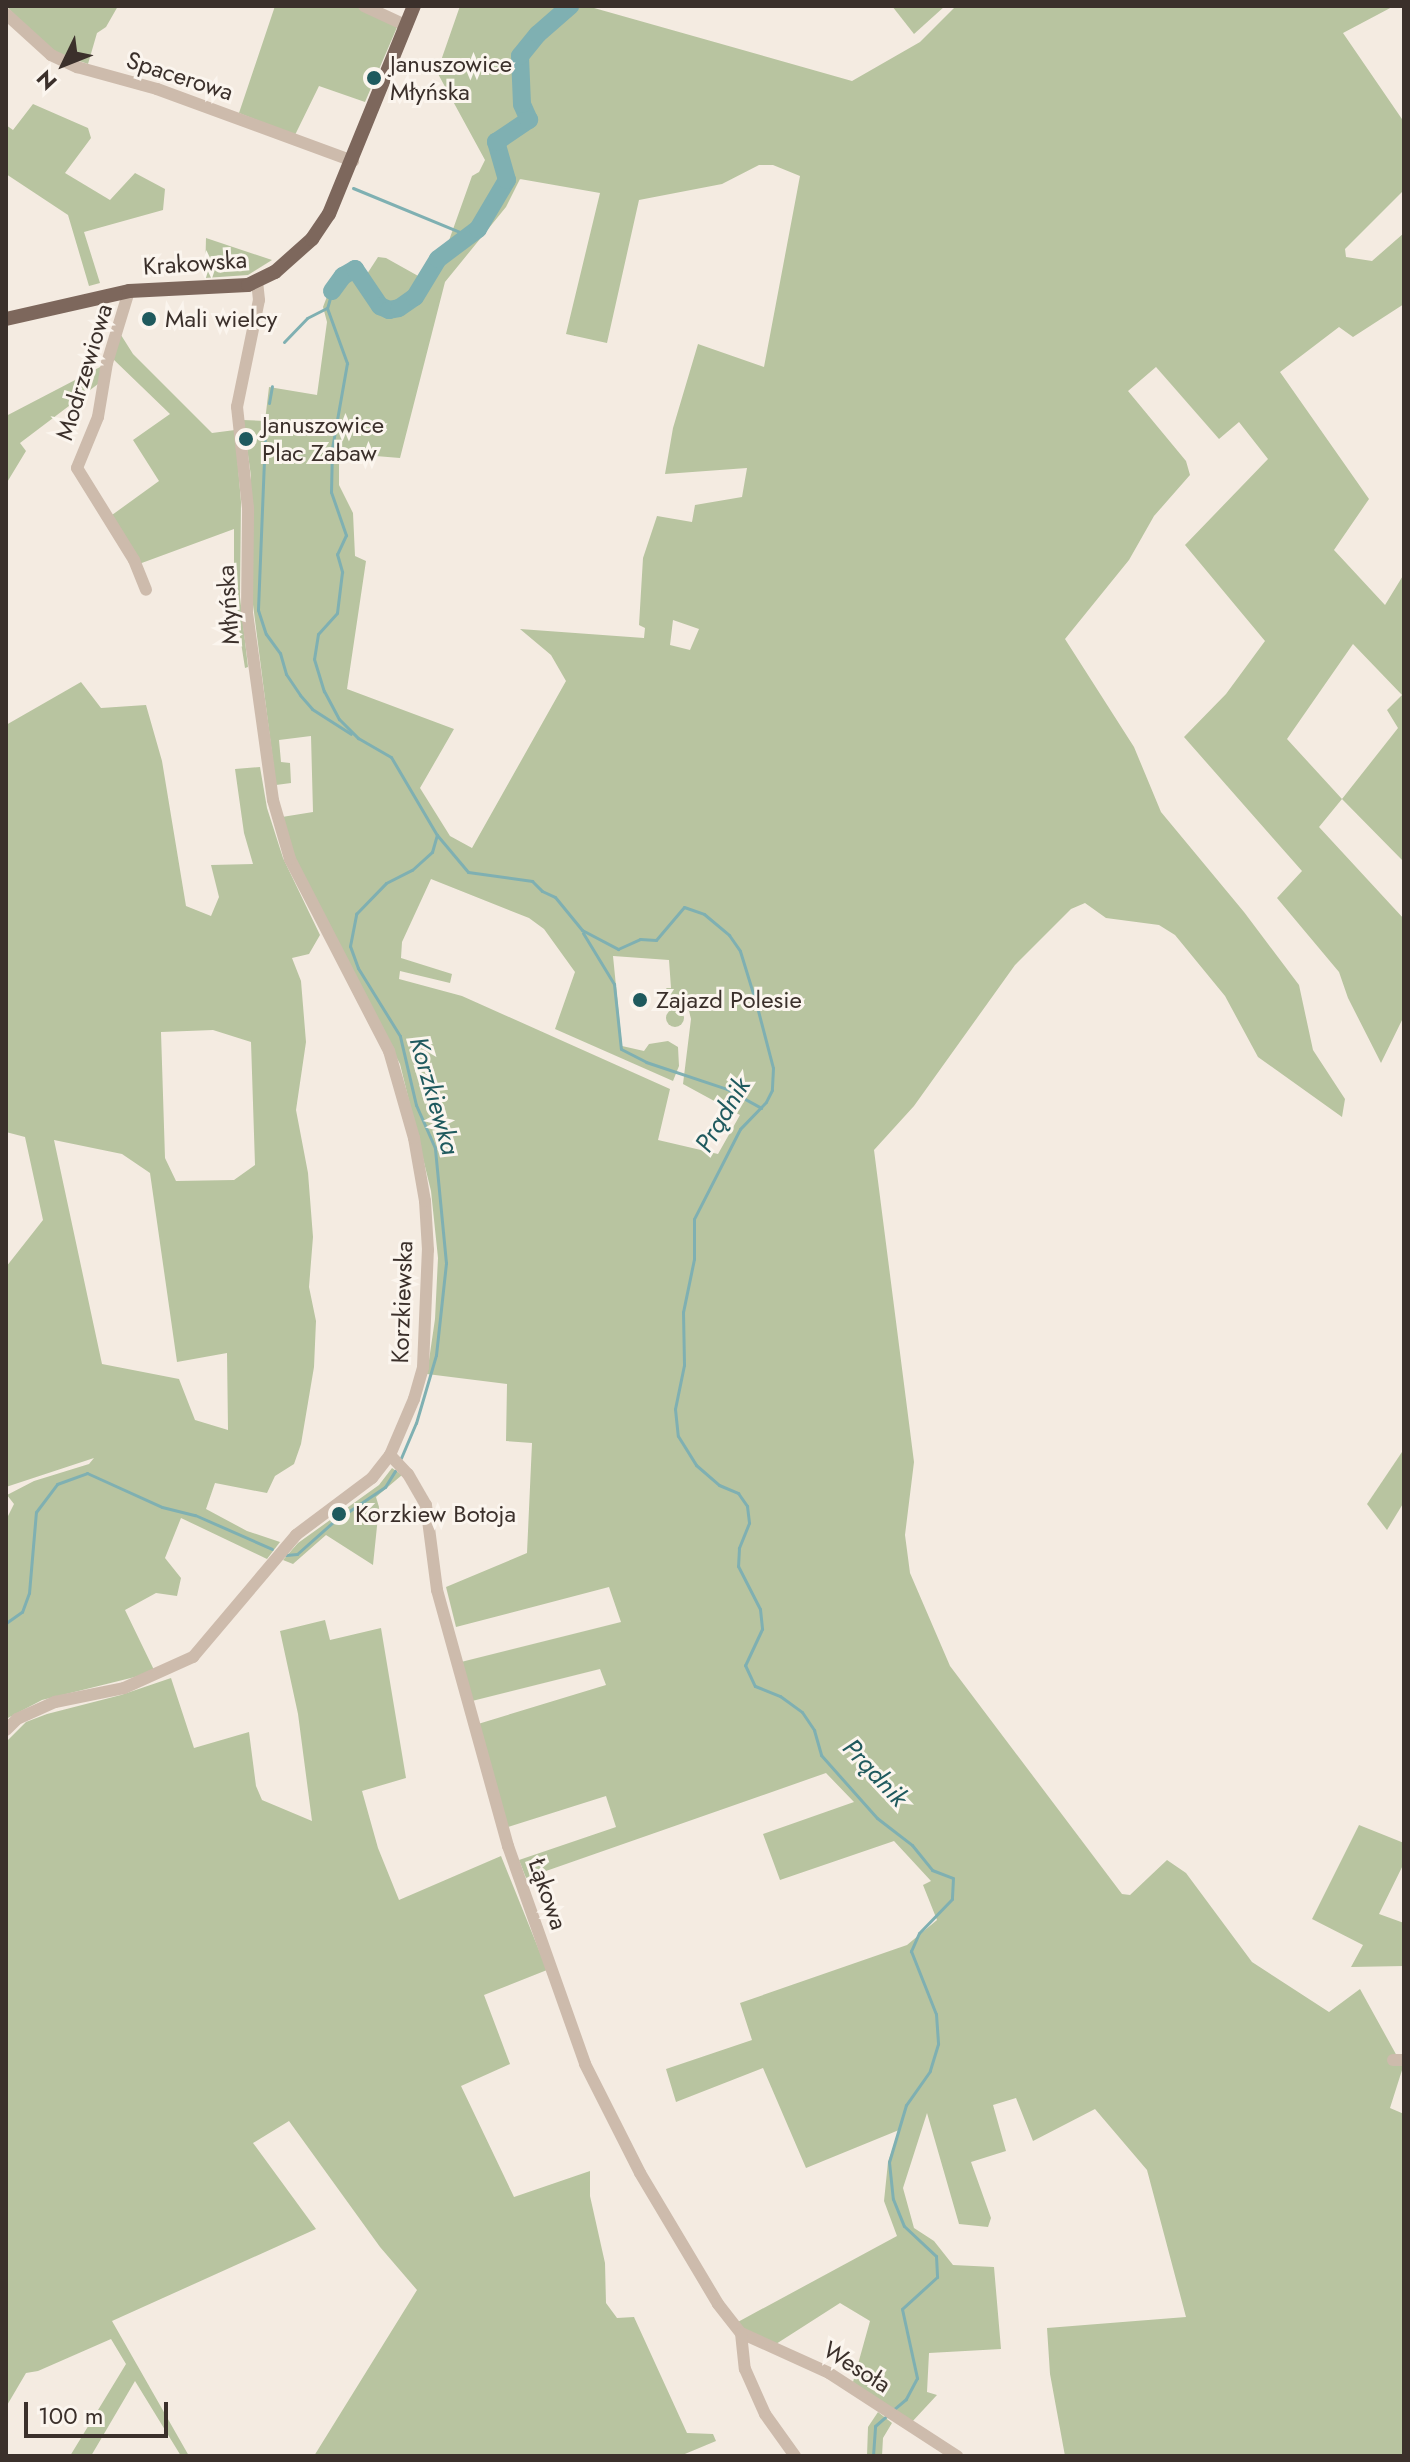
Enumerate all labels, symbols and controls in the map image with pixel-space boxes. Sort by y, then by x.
north arrow [24,24,104,104]
street label: Spacerowa [123,45,237,107]
place label: Januszowice Młyńska [390,50,512,106]
text: N [29,63,64,98]
marker: Januszowice Młyńska [365,69,383,87]
street label: Krakowska [142,245,248,281]
street label: Modrzewiowa [50,300,118,444]
place label: Mali wielcy [165,305,277,333]
marker: Mali wielcy [140,310,158,328]
place label: Januszowice Plac Zabaw [262,411,384,467]
marker: Januszowice Plac Zabaw [237,430,255,448]
street label: Młyńska [211,564,245,646]
place label: Zajazd Polesie [656,986,802,1014]
marker: Zajazd Polesie [631,991,649,1009]
water label: Korzkiewka [402,1033,466,1159]
water label: Prądnik [689,1072,757,1158]
street label: Korzkiewska [385,1240,419,1364]
place label: Korzkiew Botoja [355,1500,516,1528]
marker: Korzkiew Botoja [330,1505,348,1523]
water label: Prądnik [836,1733,914,1813]
street label: Łąkowa [522,1855,574,1933]
street label: Wesoła [818,2335,896,2399]
scale bar [28,2386,172,2436]
text: 100 m [38,2398,104,2433]

